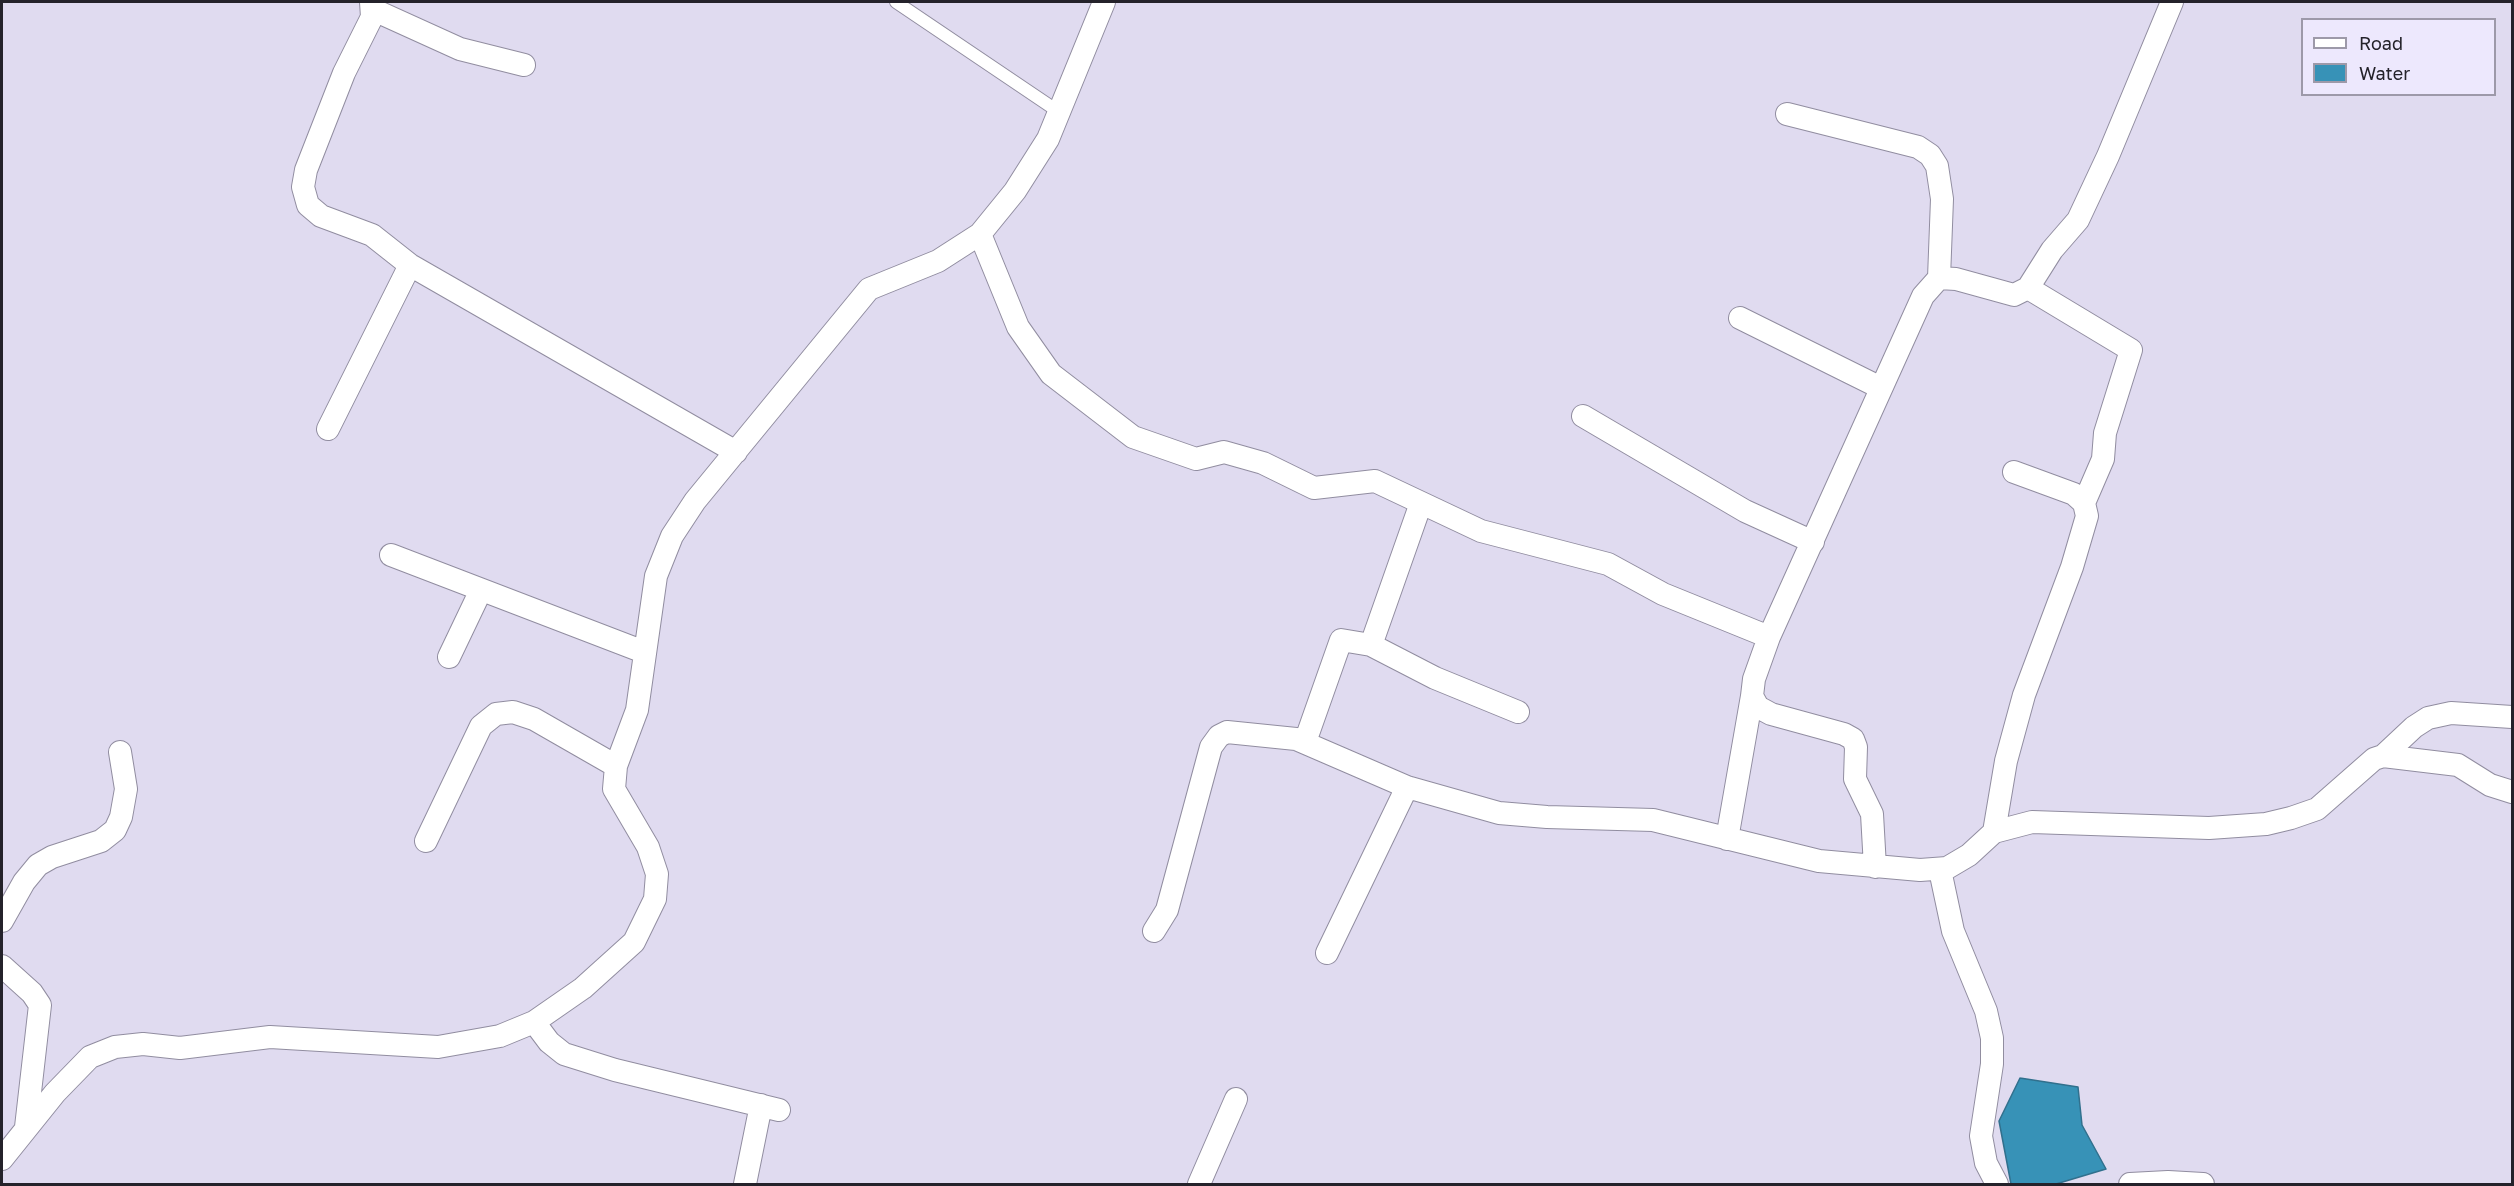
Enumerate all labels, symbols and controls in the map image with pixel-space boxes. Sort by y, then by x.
legend [2301,18,2496,96]
text: Road [2359,32,2403,54]
text: Water [2359,62,2410,84]

